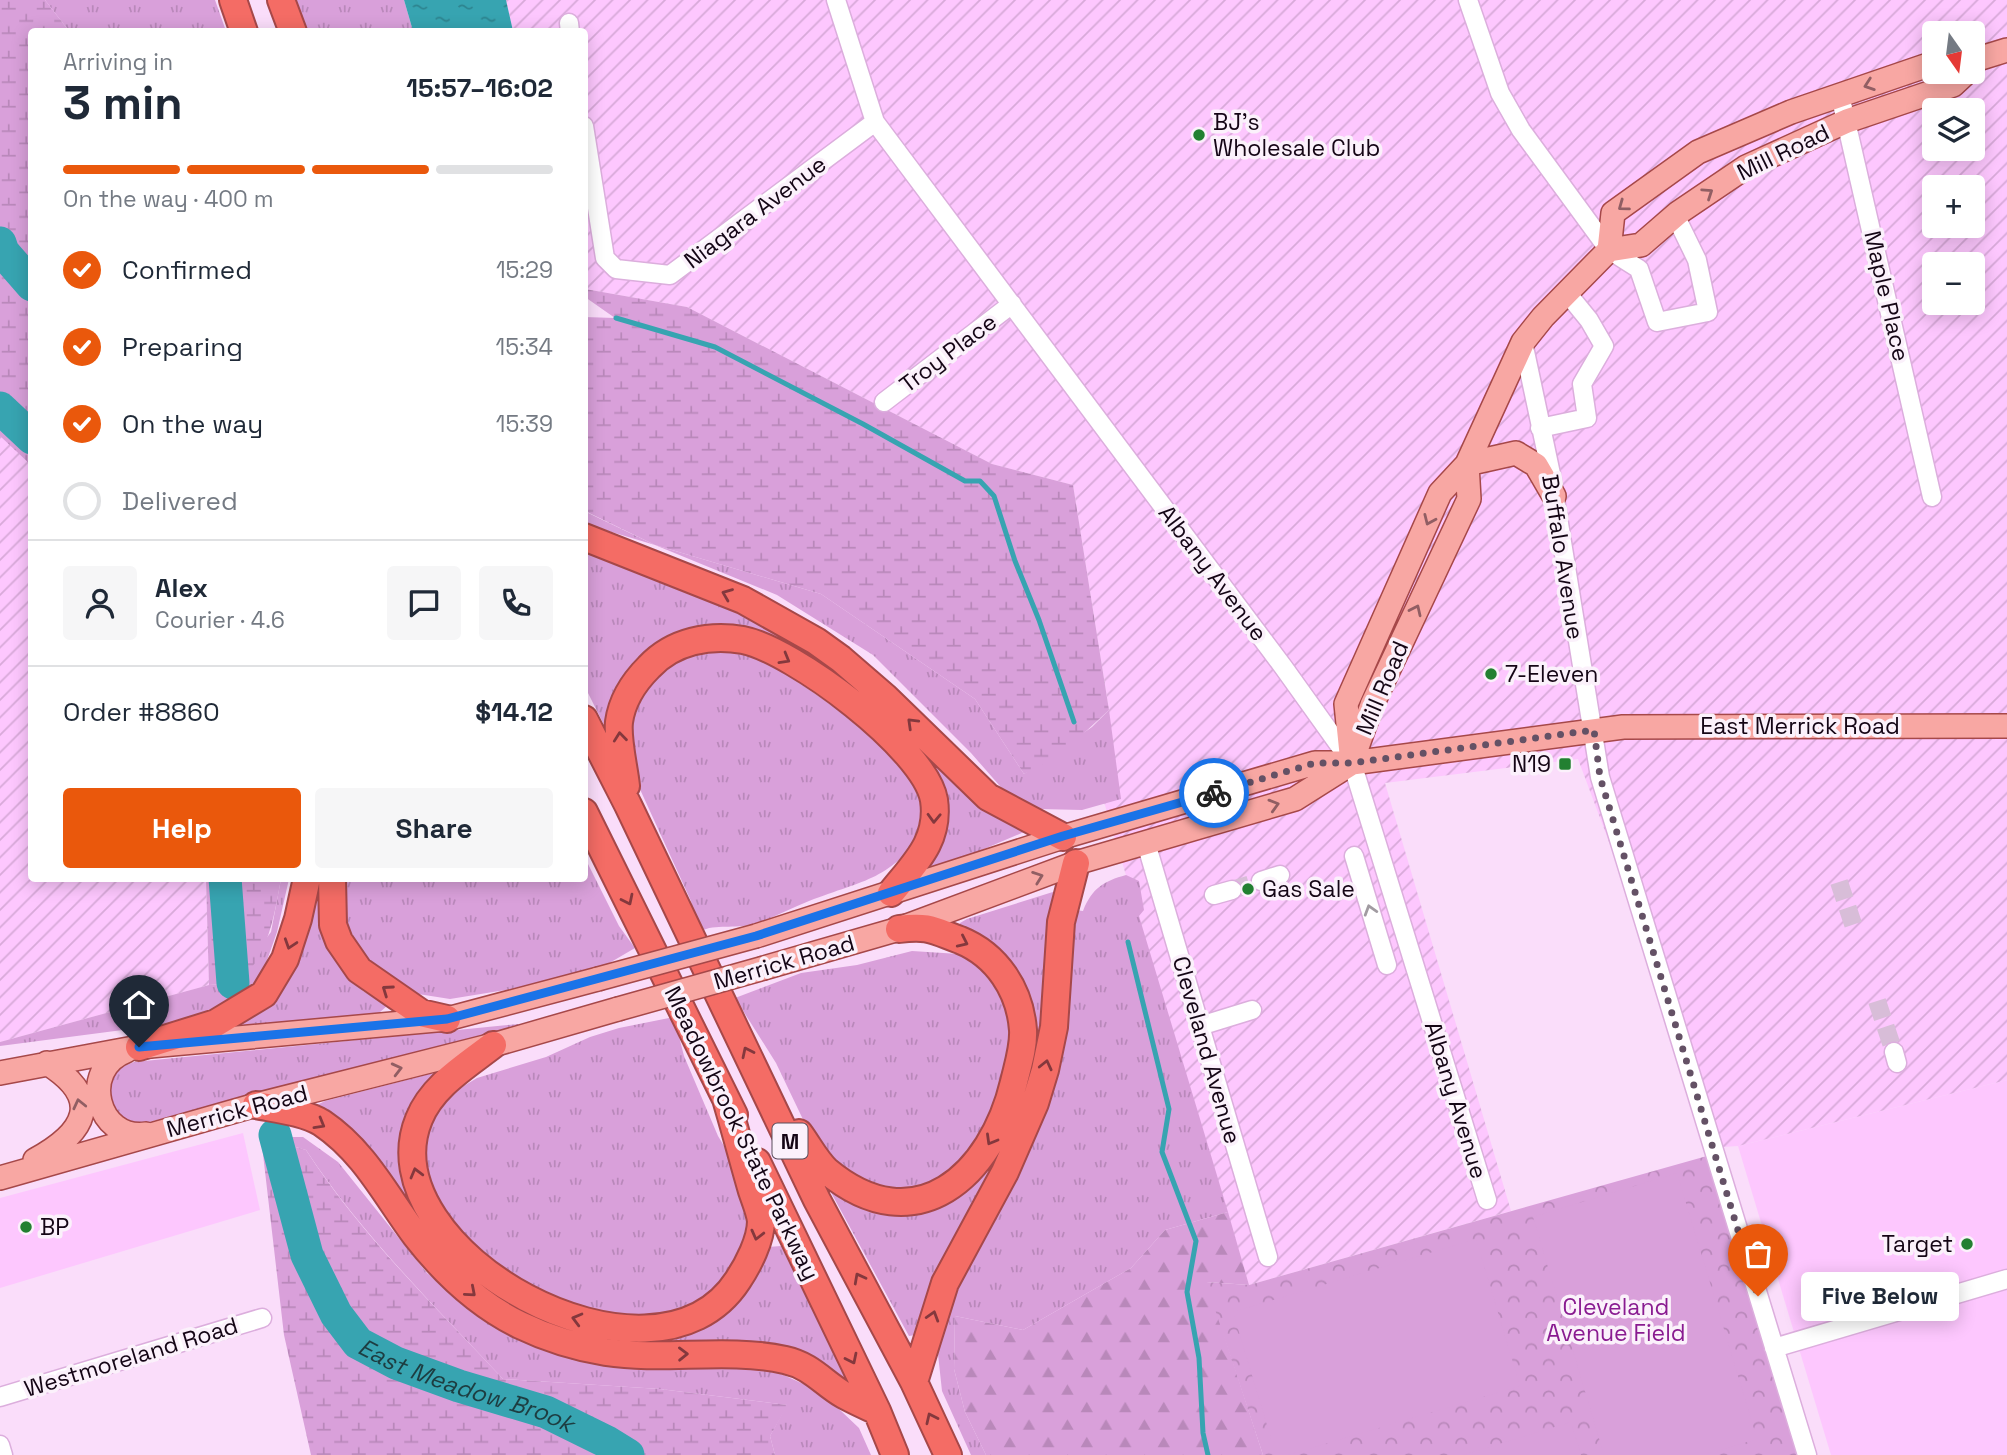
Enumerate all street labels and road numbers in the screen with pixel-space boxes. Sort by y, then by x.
street label: Mill Road [1732,117,1834,187]
street label: Niagara Avenue [678,149,832,275]
street label: Maple Place [1857,228,1917,364]
street label: Troy Place [893,307,1003,399]
street label: Buffalo Avenue [1535,472,1591,642]
street label: Albany Avenue [1152,499,1274,647]
street label: Mill Road [1349,636,1415,740]
street label: East Merrick Road [1700,711,1900,741]
street label: Merrick Road [710,928,858,996]
street label: Cleveland Avenue [1166,953,1248,1147]
street label: Meadowbrook State Parkway [659,982,825,1284]
street label: Albany Avenue [1418,1018,1494,1182]
street label: Merrick Road [163,1078,311,1144]
road number: M [772,1124,808,1158]
street label: Westmoreland Road [21,1310,241,1404]

